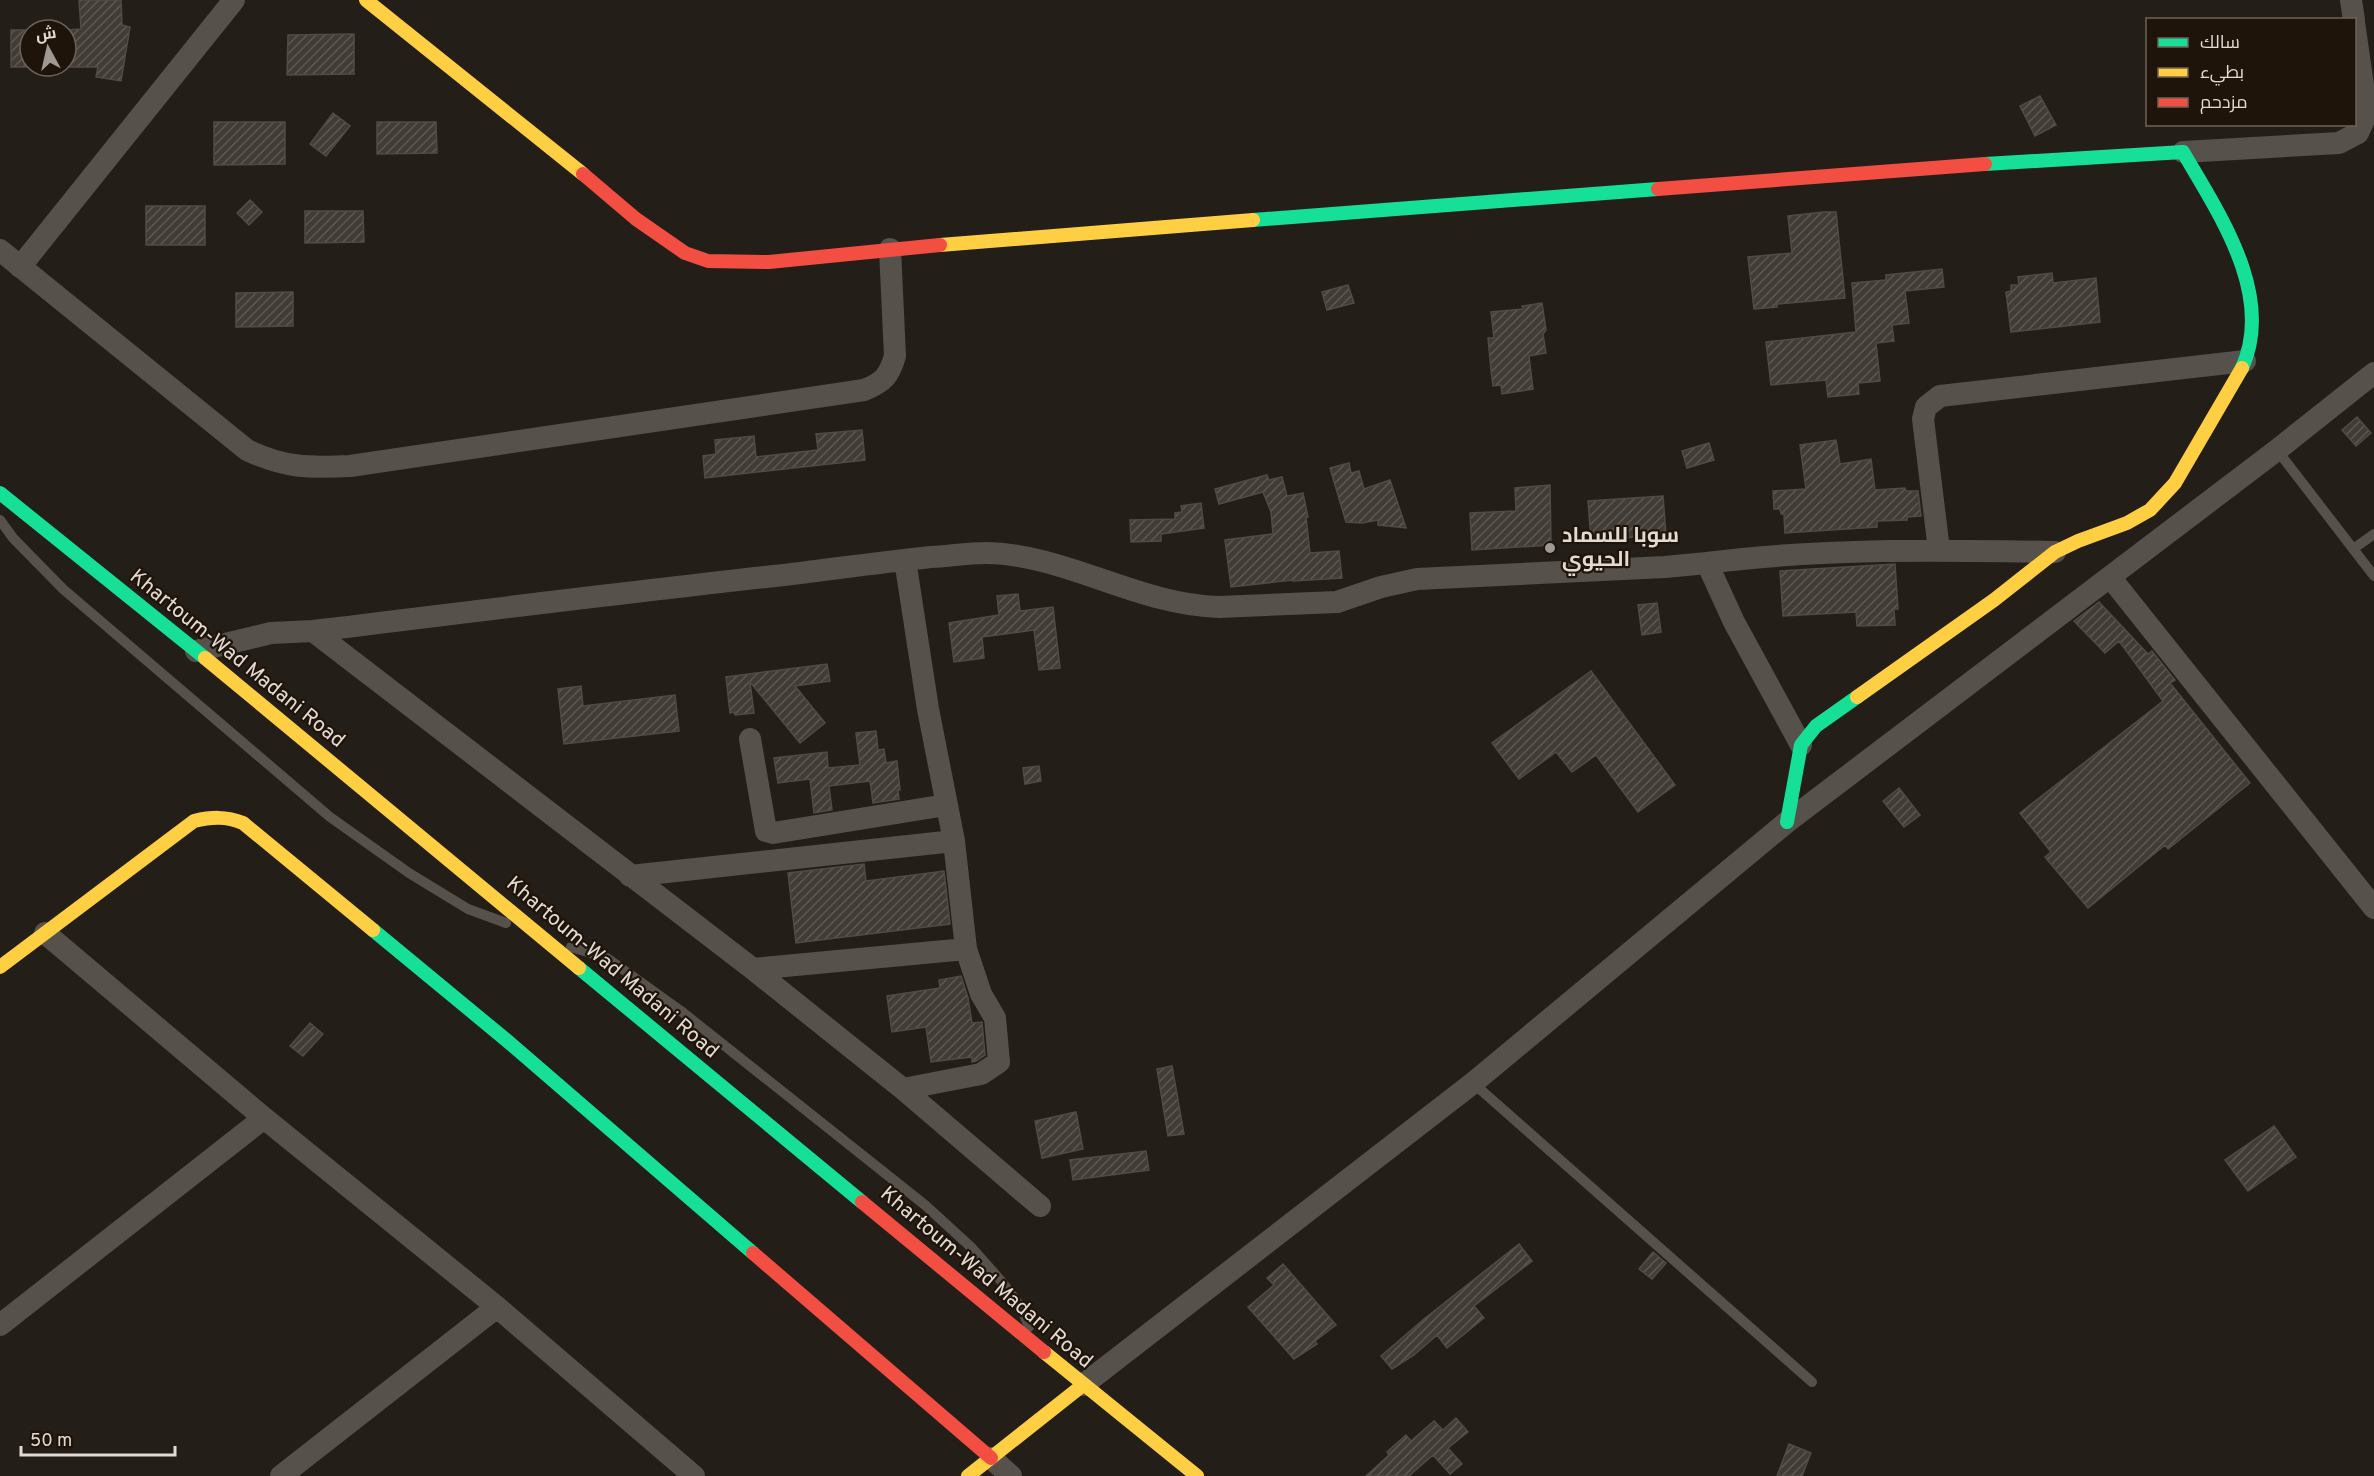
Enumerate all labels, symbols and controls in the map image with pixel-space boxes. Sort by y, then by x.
north arrow [18,18,78,78]
legend [2146,18,2356,126]
text: ش [35,24,58,46]
text: سالك [2200,32,2240,55]
text: بطيء [2200,62,2244,86]
text: مزدحم [2200,92,2248,115]
place label: سوبا للسماد الحيوي [1562,523,1679,576]
marker: سوبا للسماد الحيوي [1543,541,1557,555]
street label: Khartoum-Wad Madani Road [124,564,350,754]
street label: Khartoum-Wad Madani Road [500,871,724,1065]
street label: Khartoum-Wad Madani Road [874,1181,1098,1375]
scale bar [21,1419,176,1457]
text: 50 m [30,1430,72,1453]

